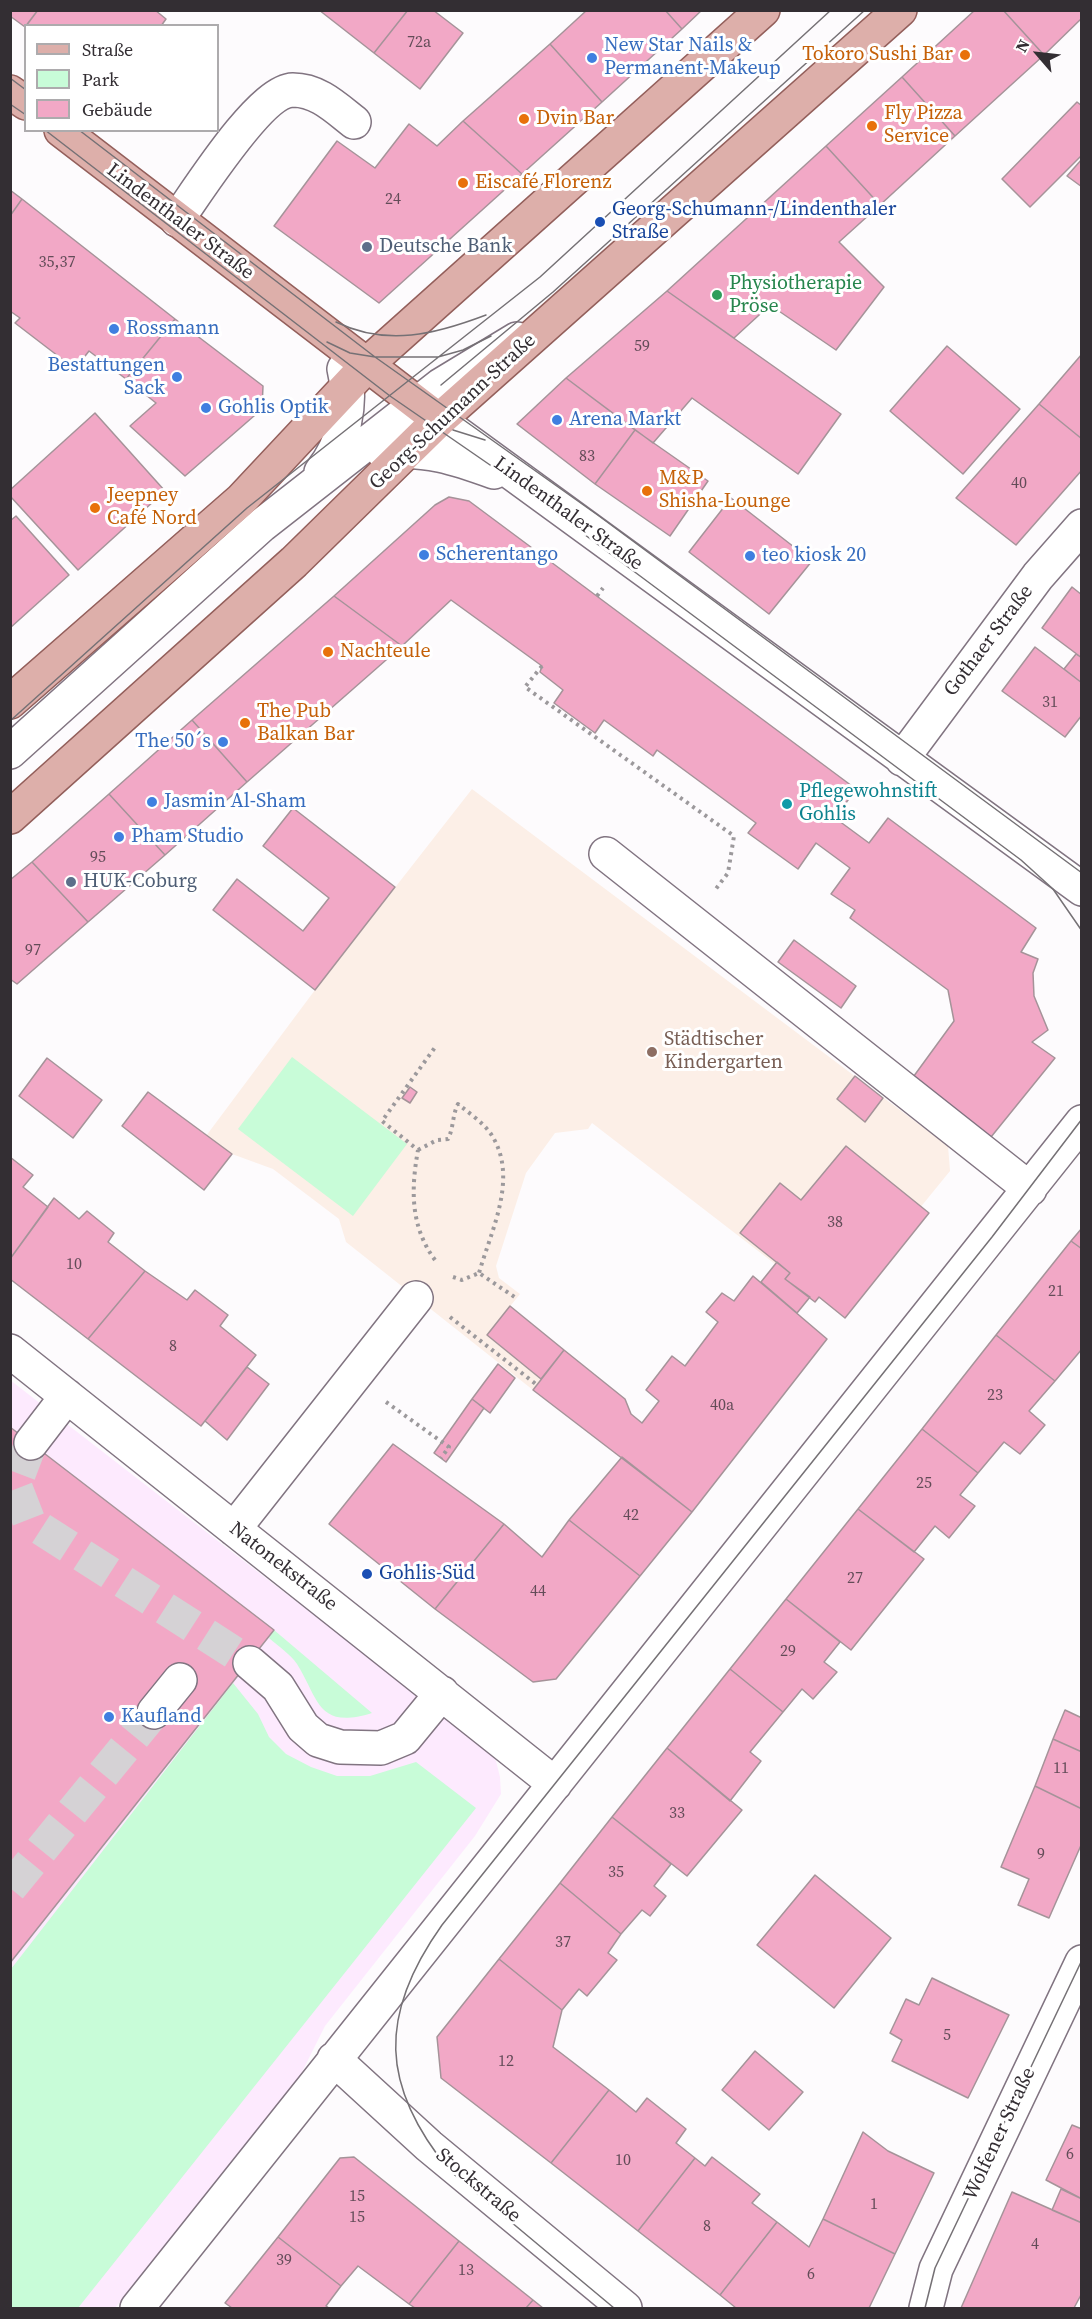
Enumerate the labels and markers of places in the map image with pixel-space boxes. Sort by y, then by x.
place label: New Star Nails & Permanent-Makeup [604,34,781,81]
place label: Tokoro Sushi Bar [802,43,953,67]
marker: Tokoro Sushi Bar [958,48,972,62]
marker: New Star Nails & Permanent-Makeup [585,51,599,65]
place label: Fly Pizza Service [884,102,963,149]
place label: Dvin Bar [536,107,614,131]
marker: Dvin Bar [517,112,531,126]
marker: Fly Pizza Service [865,119,879,133]
place label: Eiscafé Florenz [475,171,611,195]
marker: Eiscafé Florenz [456,176,470,190]
place label: Georg-Schumann-/Lindenthaler Straße [612,198,896,245]
marker: Georg-Schumann-/Lindenthaler Straße [593,215,607,229]
place label: Deutsche Bank [379,235,512,259]
marker: Deutsche Bank [360,240,374,254]
place label: Physiotherapie Pröse [729,272,862,319]
marker: Physiotherapie Pröse [710,288,724,302]
place label: Rossmann [126,317,219,341]
marker: Rossmann [107,322,121,336]
place label: Bestattungen Sack [47,354,165,401]
marker: Bestattungen Sack [170,370,184,384]
place label: Gohlis Optik [218,396,329,420]
marker: Gohlis Optik [199,401,213,415]
place label: Arena Markt [569,408,681,432]
marker: Arena Markt [550,413,564,427]
place label: M&P Shisha-Lounge [659,467,791,514]
place label: Jeepney Café Nord [107,484,196,531]
marker: M&P Shisha-Lounge [640,484,654,498]
marker: Jeepney Café Nord [88,501,102,515]
place label: Scherentango [436,543,558,567]
place label: teo kiosk 20 [762,544,866,568]
marker: Scherentango [417,548,431,562]
marker: teo kiosk 20 [743,549,757,563]
place label: Nachteule [340,640,431,664]
marker: Nachteule [321,645,335,659]
place label: The Pub Balkan Bar [257,700,355,747]
marker: The Pub Balkan Bar [238,716,252,730]
place label: The 50´s [135,730,211,754]
marker: The 50´s [216,735,230,749]
place label: Pflegewohnstift Gohlis [799,780,937,827]
place label: Jasmin Al-Sham [164,790,306,814]
marker: Jasmin Al-Sham [145,795,159,809]
marker: Pflegewohnstift Gohlis [780,797,794,811]
place label: Pham Studio [131,825,244,849]
marker: Pham Studio [112,830,126,844]
place label: HUK-Coburg [83,870,197,894]
marker: HUK-Coburg [64,875,78,889]
place label: Städtischer Kindergarten [664,1028,783,1075]
marker: Städtischer Kindergarten [645,1045,659,1059]
place label: Gohlis-Süd [379,1562,475,1586]
marker: Gohlis-Süd [360,1567,374,1581]
place label: Kaufland [121,1705,202,1729]
marker: Kaufland [102,1710,116,1724]

